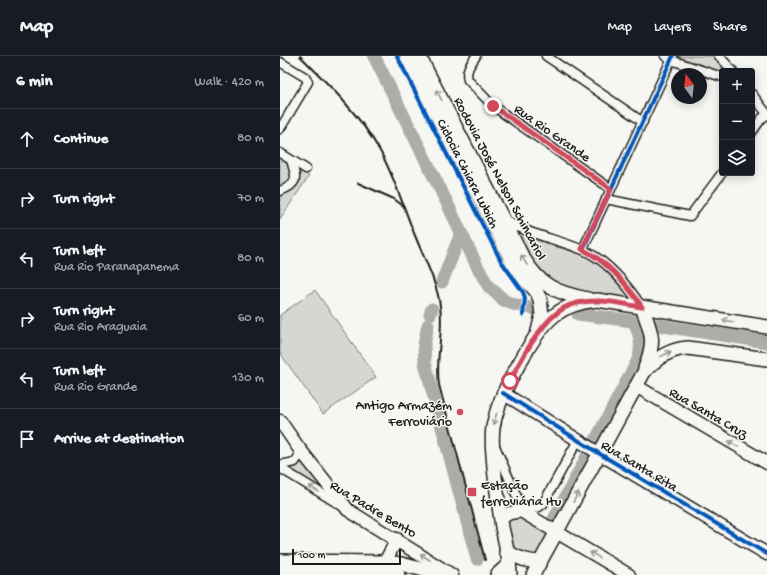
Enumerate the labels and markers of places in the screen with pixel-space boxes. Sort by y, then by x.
place label: Antigo Armazém Ferroviário [356,398,452,431]
marker: Antigo Armazém Ferroviário [455,407,465,417]
place label: Estação ferroviária Itu [480,478,562,511]
marker: Estação ferroviária Itu [466,486,478,498]

